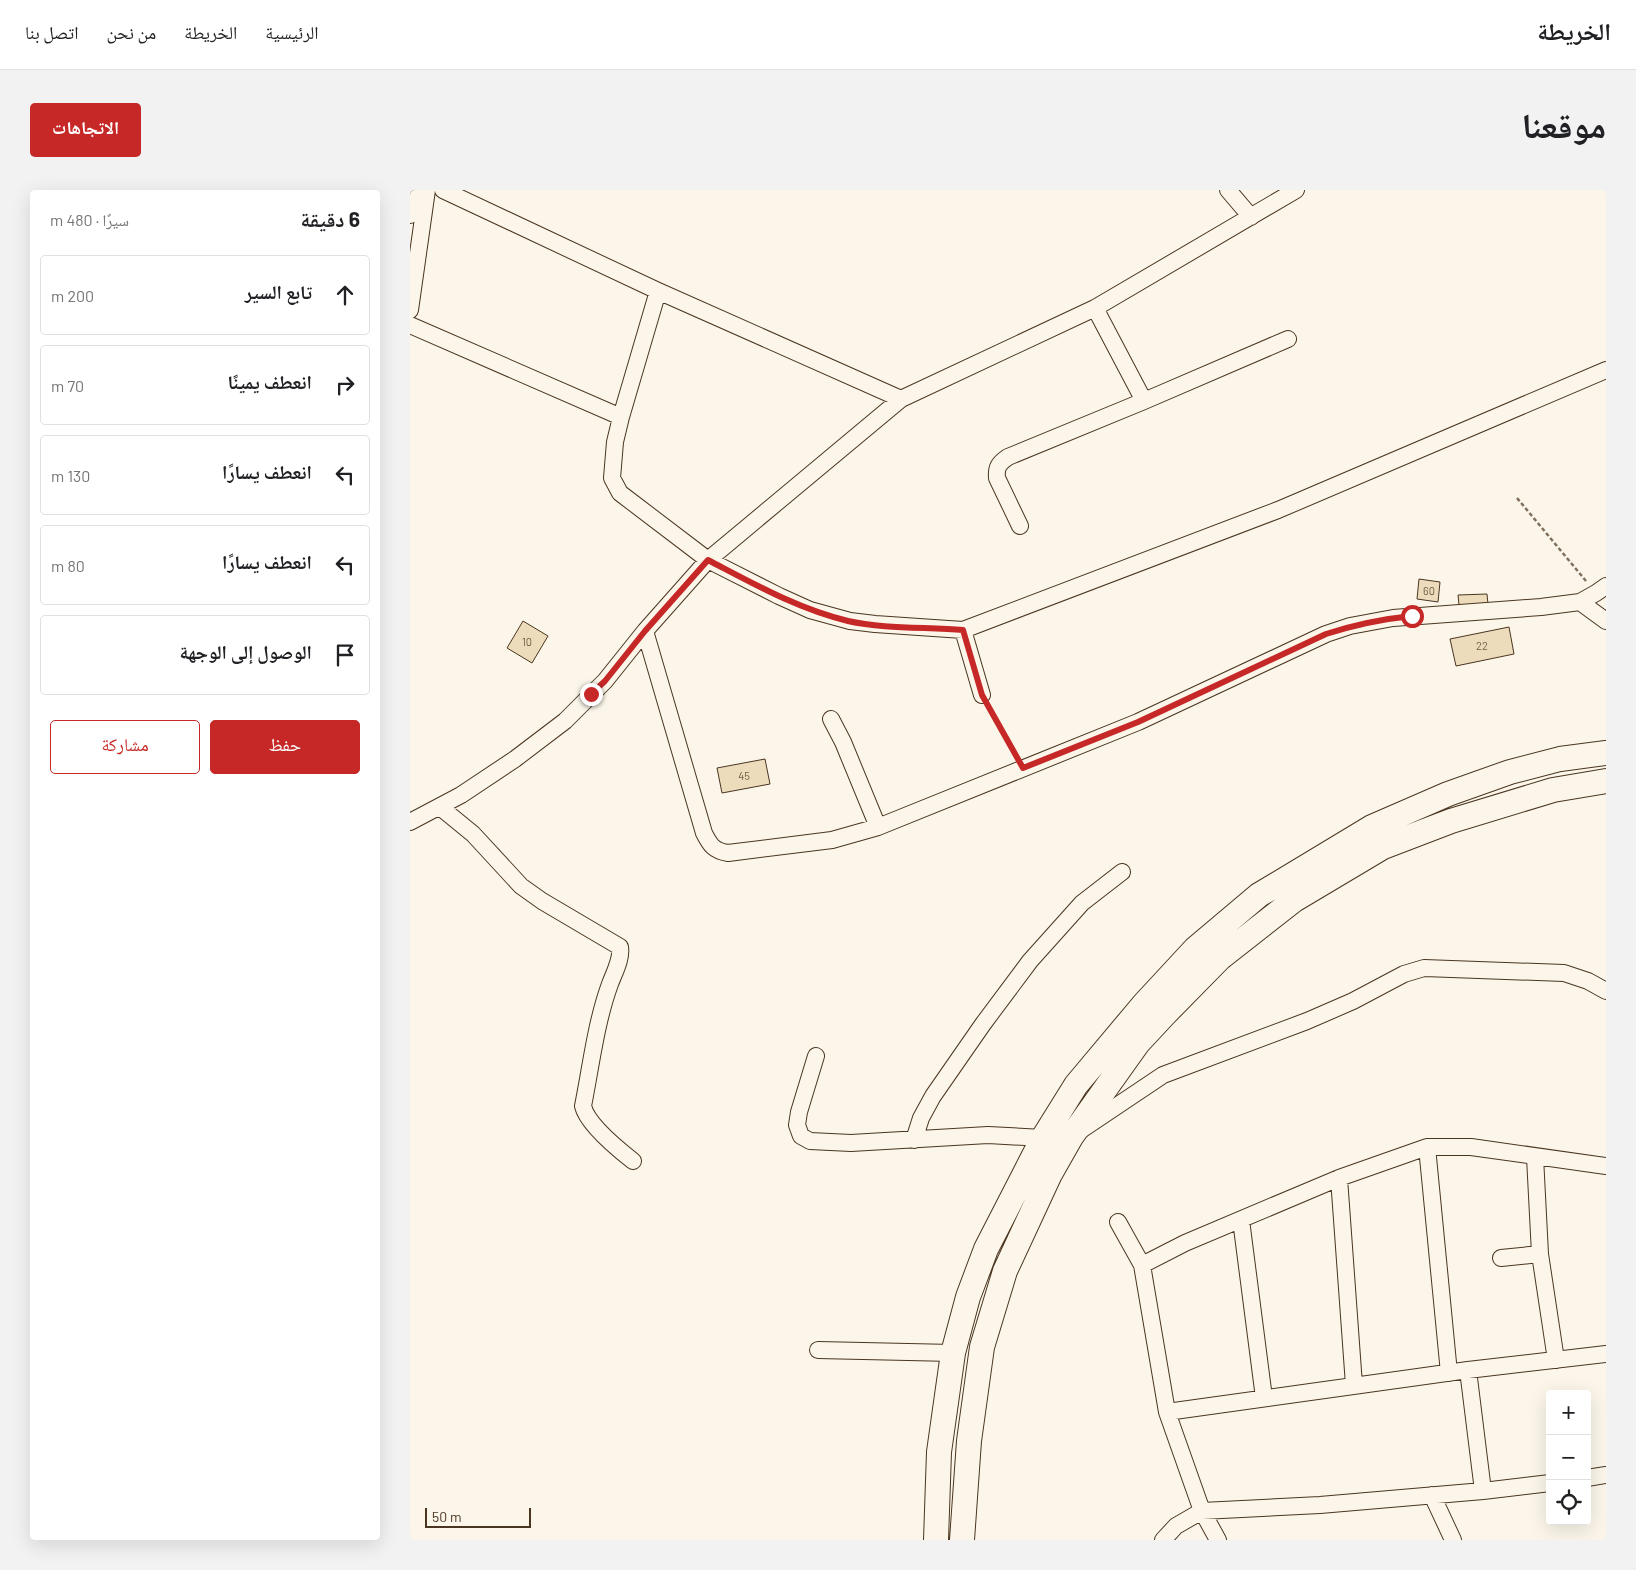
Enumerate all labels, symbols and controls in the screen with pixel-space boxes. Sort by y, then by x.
text: الخريطة [1537,16,1611,45]
text: اتصل بنا [25,21,78,43]
text: من نحن [106,21,156,43]
text: الخريطة [184,21,237,43]
text: الرئيسية [265,21,319,43]
button: الاتجاهات [30,103,141,157]
text: موقعنا [1521,103,1606,145]
text: 6 دقيقة [300,206,360,231]
text: سيرًا · 480 m [50,210,129,229]
text: تابع السير [245,280,312,303]
icon: ahead [331,281,359,309]
text: 200 m [51,286,94,305]
text: انعطف يمينًا [228,370,312,393]
icon: right [331,371,359,399]
text: 70 m [51,376,84,395]
text: انعطف يسارًا [222,460,312,483]
icon: left [331,461,359,489]
text: 130 m [51,466,90,485]
text: انعطف يسارًا [222,550,312,573]
icon: left [331,551,359,579]
text: 80 m [51,556,85,575]
house number: 60 [1423,584,1435,597]
route start [1401,605,1424,628]
house number: 10 [522,635,532,648]
house number: 22 [1476,639,1488,652]
text: الوصول إلى الوجهة [179,640,312,663]
icon: arrive [331,641,359,669]
route end [580,683,603,706]
button: مشاركة [50,720,200,774]
button: حفظ [210,720,360,774]
house number: 45 [738,769,750,782]
map controls [1546,1390,1591,1525]
button: + [1546,1390,1591,1435]
button: − [1546,1435,1591,1480]
button: locate [1546,1480,1591,1525]
scale bar [425,1505,531,1528]
text: 50 m [432,1508,461,1525]

